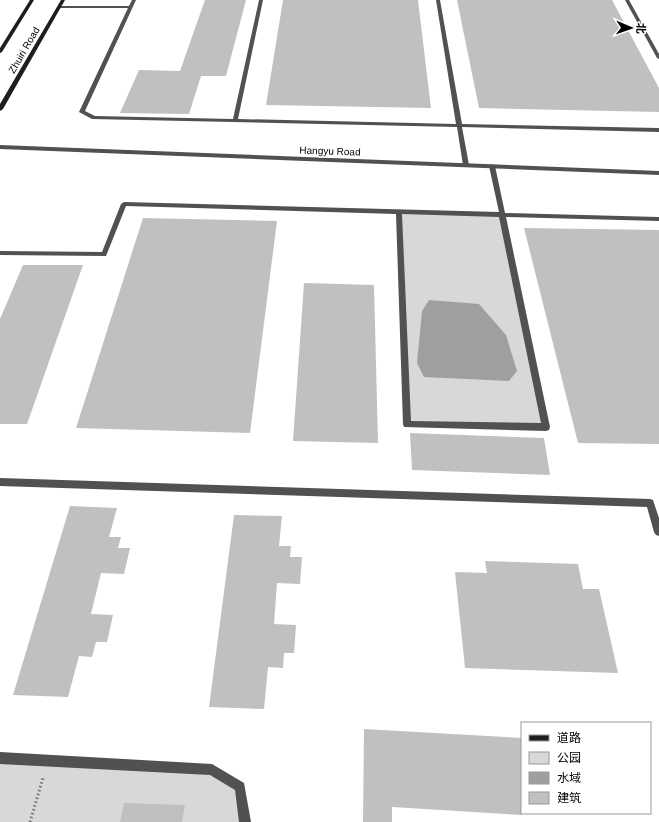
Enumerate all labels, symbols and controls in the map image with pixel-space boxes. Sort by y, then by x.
north arrow [611,8,651,48]
text: 北 [635,23,647,34]
street label: Zhuiri Road [6,25,42,75]
street label: Hangyu Road [299,144,361,158]
legend [521,722,651,814]
text: 道路 [557,731,581,745]
text: 公园 [557,751,581,765]
text: 水域 [557,771,581,785]
text: 建筑 [557,791,581,805]

